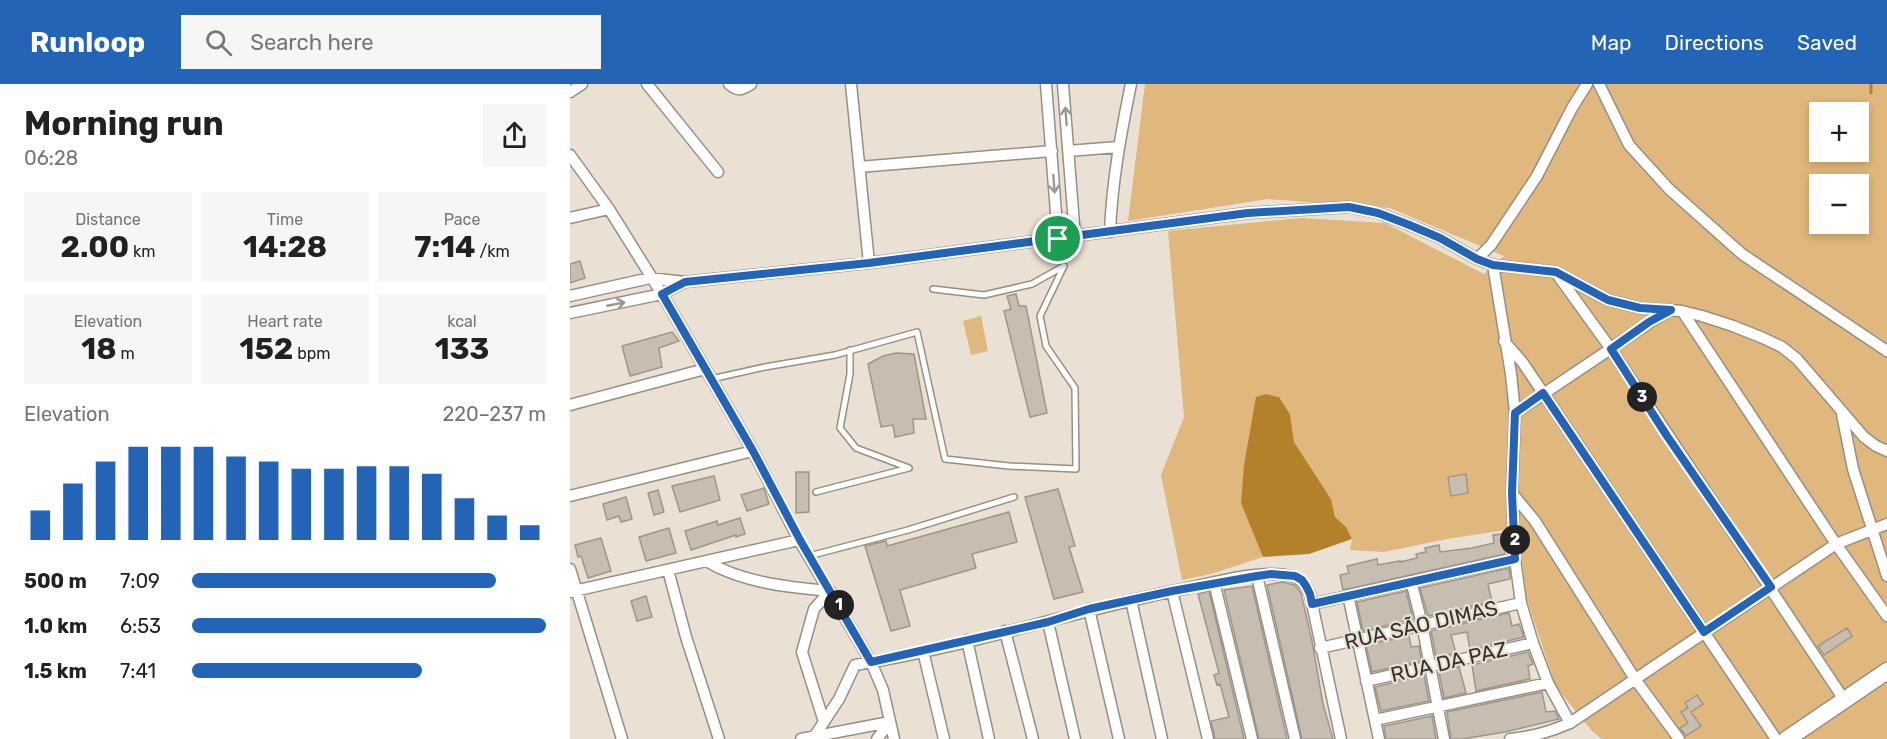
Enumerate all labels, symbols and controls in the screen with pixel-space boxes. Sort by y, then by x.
search box [181,15,601,69]
text: Runloop [30,26,145,59]
icon: search [202,26,235,59]
text: Search here [250,29,374,56]
text: Map [1591,30,1632,55]
text: Directions [1665,30,1764,55]
text: Saved [1797,30,1857,55]
map controls [1809,102,1869,234]
button: + [1809,102,1869,162]
text: Morning run [24,104,224,143]
button: share [483,104,546,167]
one-way arrow [1060,106,1071,126]
text: 06:28 [24,146,78,170]
one-way arrow [1049,174,1060,194]
button: − [1809,174,1869,234]
text: Distance [75,210,141,229]
text: Time [267,210,303,229]
text: Pace [444,210,480,229]
pin [1032,213,1083,264]
icon: arrive [1041,222,1074,255]
text: 2.00 [60,229,129,265]
text: 14:28 [243,229,327,265]
text: 7:14 [414,229,476,265]
text: km [129,242,156,261]
text: /km [476,242,510,261]
one-way arrow [606,297,625,309]
text: Elevation [74,312,142,331]
text: Heart rate [247,312,323,331]
text: kcal [447,312,477,331]
text: 18 [81,331,117,367]
text: 152 [240,331,293,367]
text: 133 [435,331,489,367]
text: m [117,344,135,363]
text: bpm [293,344,331,363]
pin: 3 [1627,382,1657,412]
text: 3 [1637,387,1647,406]
text: Elevation [24,402,110,426]
text: 220–237 m [442,402,546,426]
pin: 2 [1500,525,1530,555]
text: 2 [1510,530,1520,549]
text: 500 m [24,569,87,593]
text: 7:09 [120,569,160,593]
pin: 1 [824,590,854,620]
text: 1 [835,595,843,614]
street label: RUA SÃO DIMAS [1342,595,1500,654]
text: 1.0 km [24,614,87,638]
text: 6:53 [120,614,161,638]
street label: RUA DA PAZ [1388,636,1510,687]
text: 1.5 km [24,659,87,683]
text: 7:41 [120,659,156,683]

